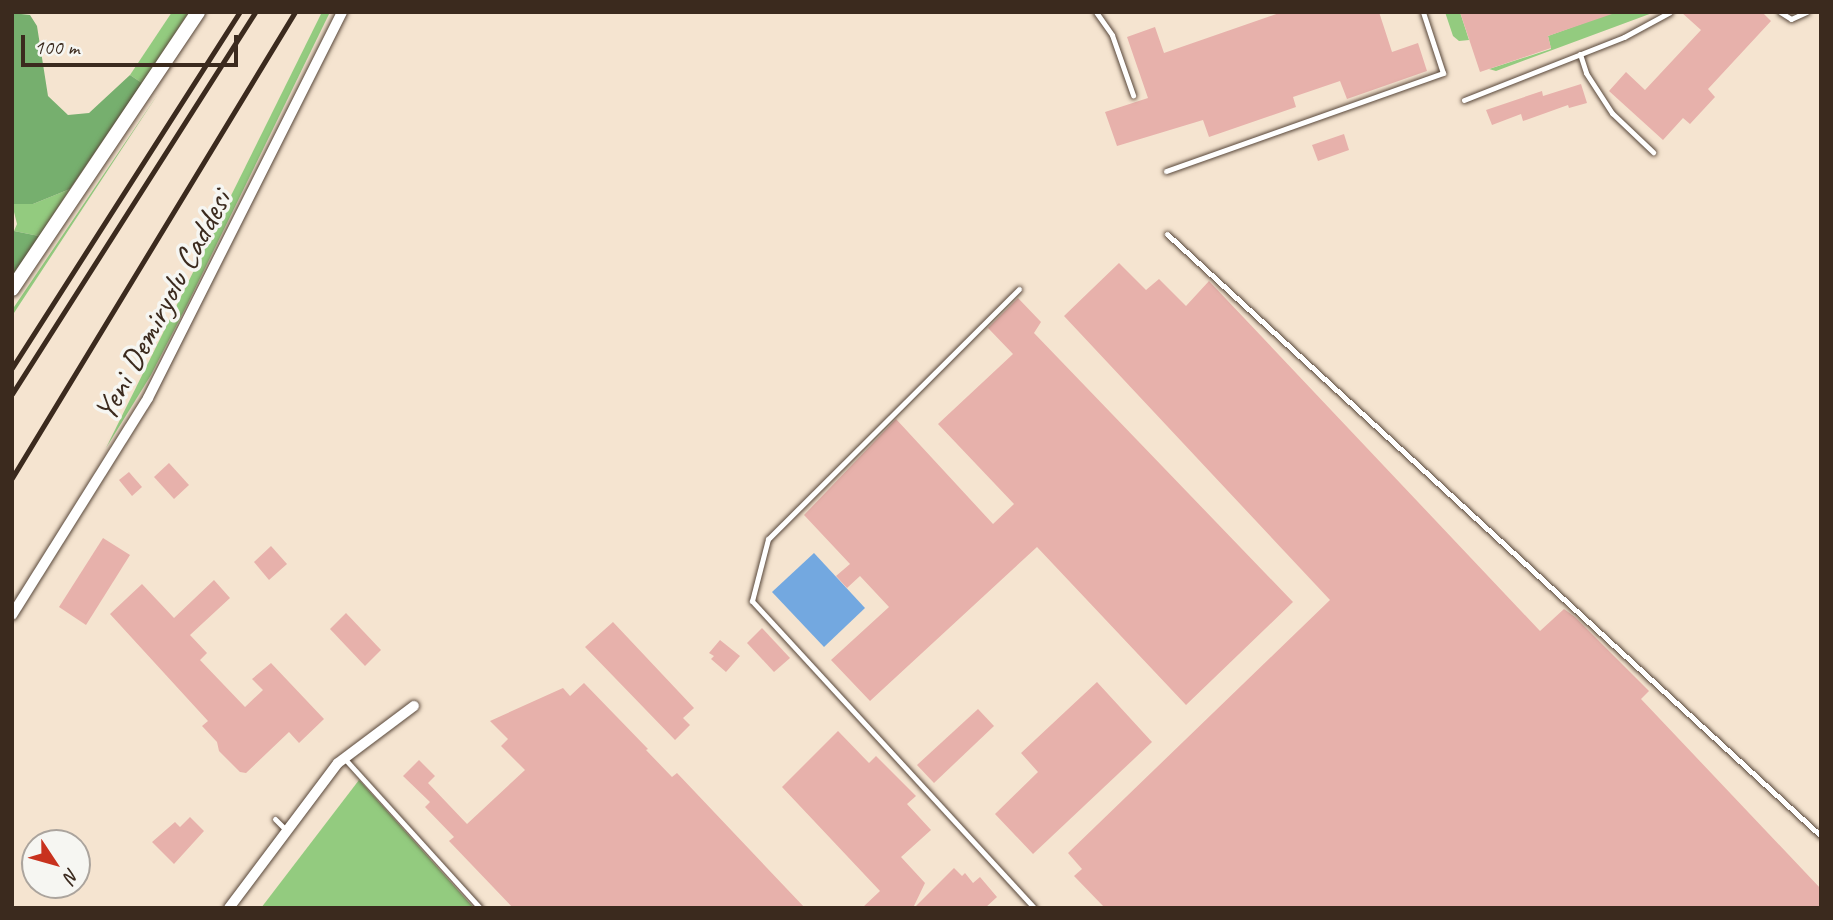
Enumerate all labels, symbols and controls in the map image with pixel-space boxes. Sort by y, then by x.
scale bar [24,21,242,65]
text: 100 m [34,34,79,60]
street label: Yeni Demiryolu Caddesi [86,185,240,427]
north arrow [21,829,91,899]
text: N [58,863,85,887]

